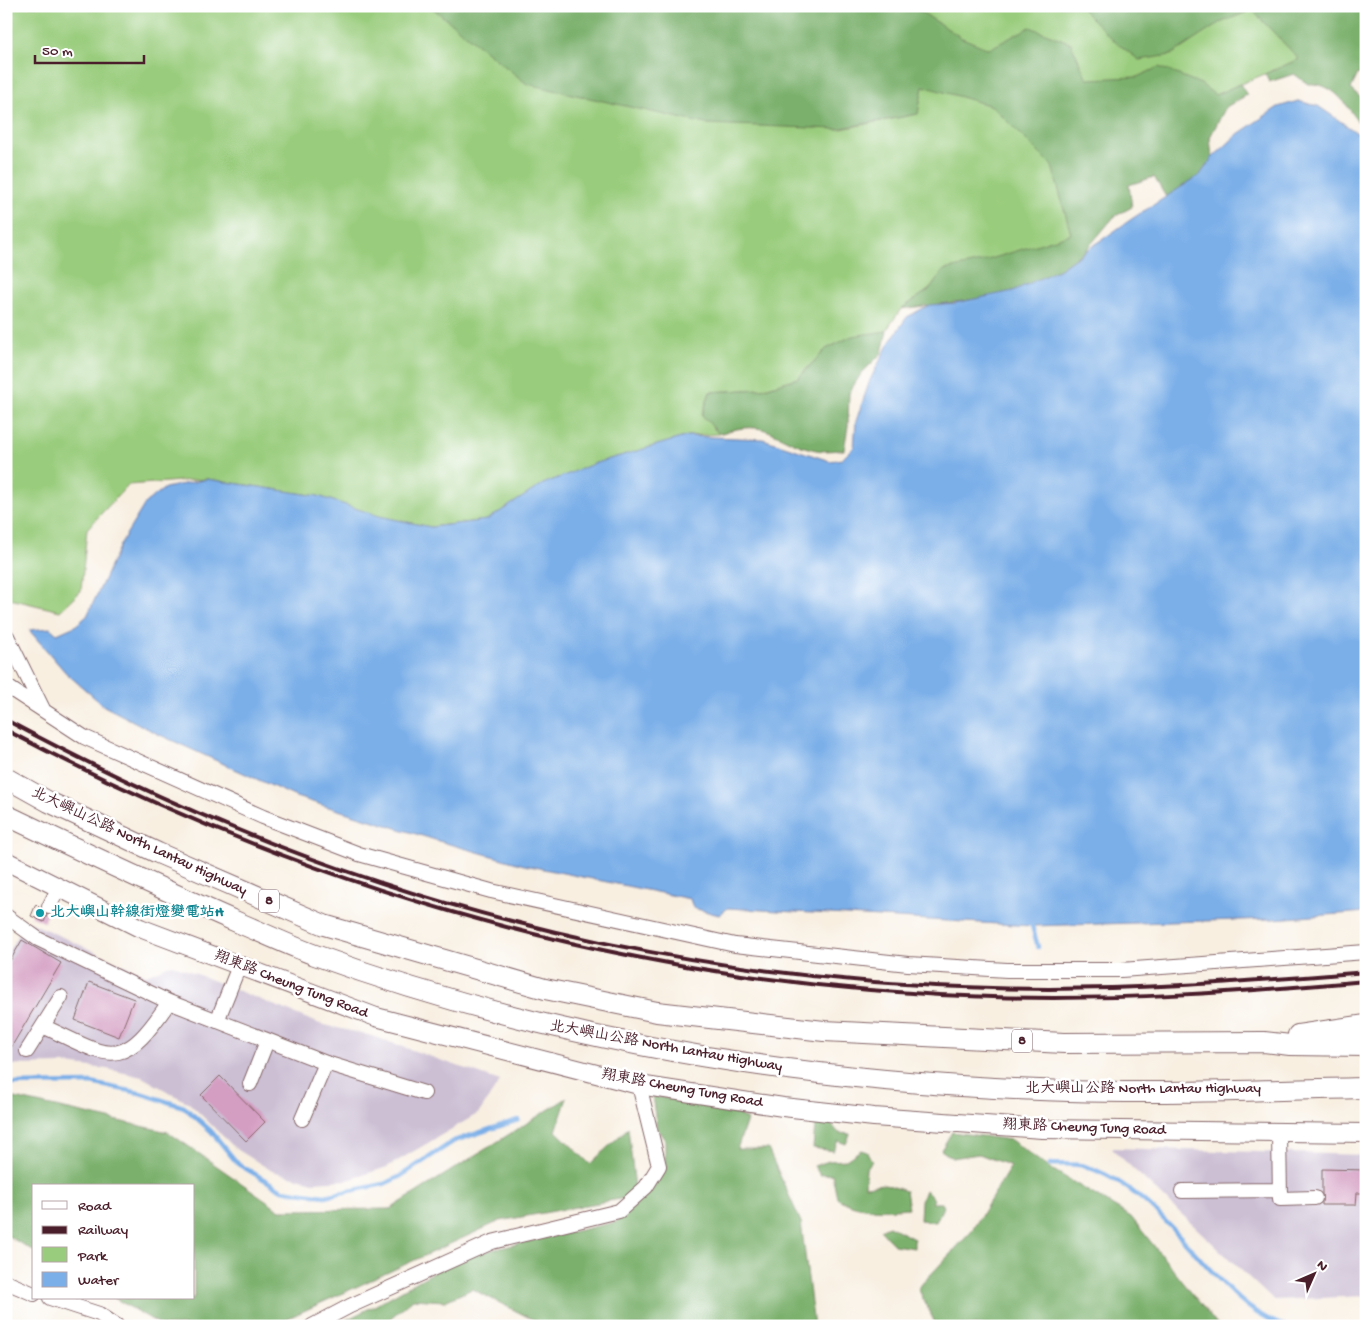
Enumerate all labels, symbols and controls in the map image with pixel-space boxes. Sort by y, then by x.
scale bar [35,32,144,64]
text: 50 m [42,43,73,61]
street label: 北大嶼山公路 North Lantau Highway [28,784,250,900]
road number: 8 [259,889,279,912]
place label: 北大嶼山幹線街燈變電站H [50,904,224,922]
marker: 北大嶼山幹線街燈變電站H [34,907,46,919]
street label: 翔東路 Cheung Tung Road [211,947,372,1023]
street label: 北大嶼山公路 North Lantau Highway [548,1018,784,1076]
road number: 8 [1012,1030,1032,1052]
street label: 翔東路 Cheung Tung Road [600,1066,765,1112]
street label: 北大嶼山公路 North Lantau Highway [1025,1080,1262,1098]
street label: 翔東路 Cheung Tung Road [1002,1116,1167,1140]
legend [32,1184,195,1300]
text: Road [78,1198,112,1216]
text: Railway [78,1222,129,1240]
text: Park [77,1248,108,1266]
north arrow [1290,1250,1340,1300]
text: N [1312,1257,1331,1276]
text: Water [78,1272,120,1290]

